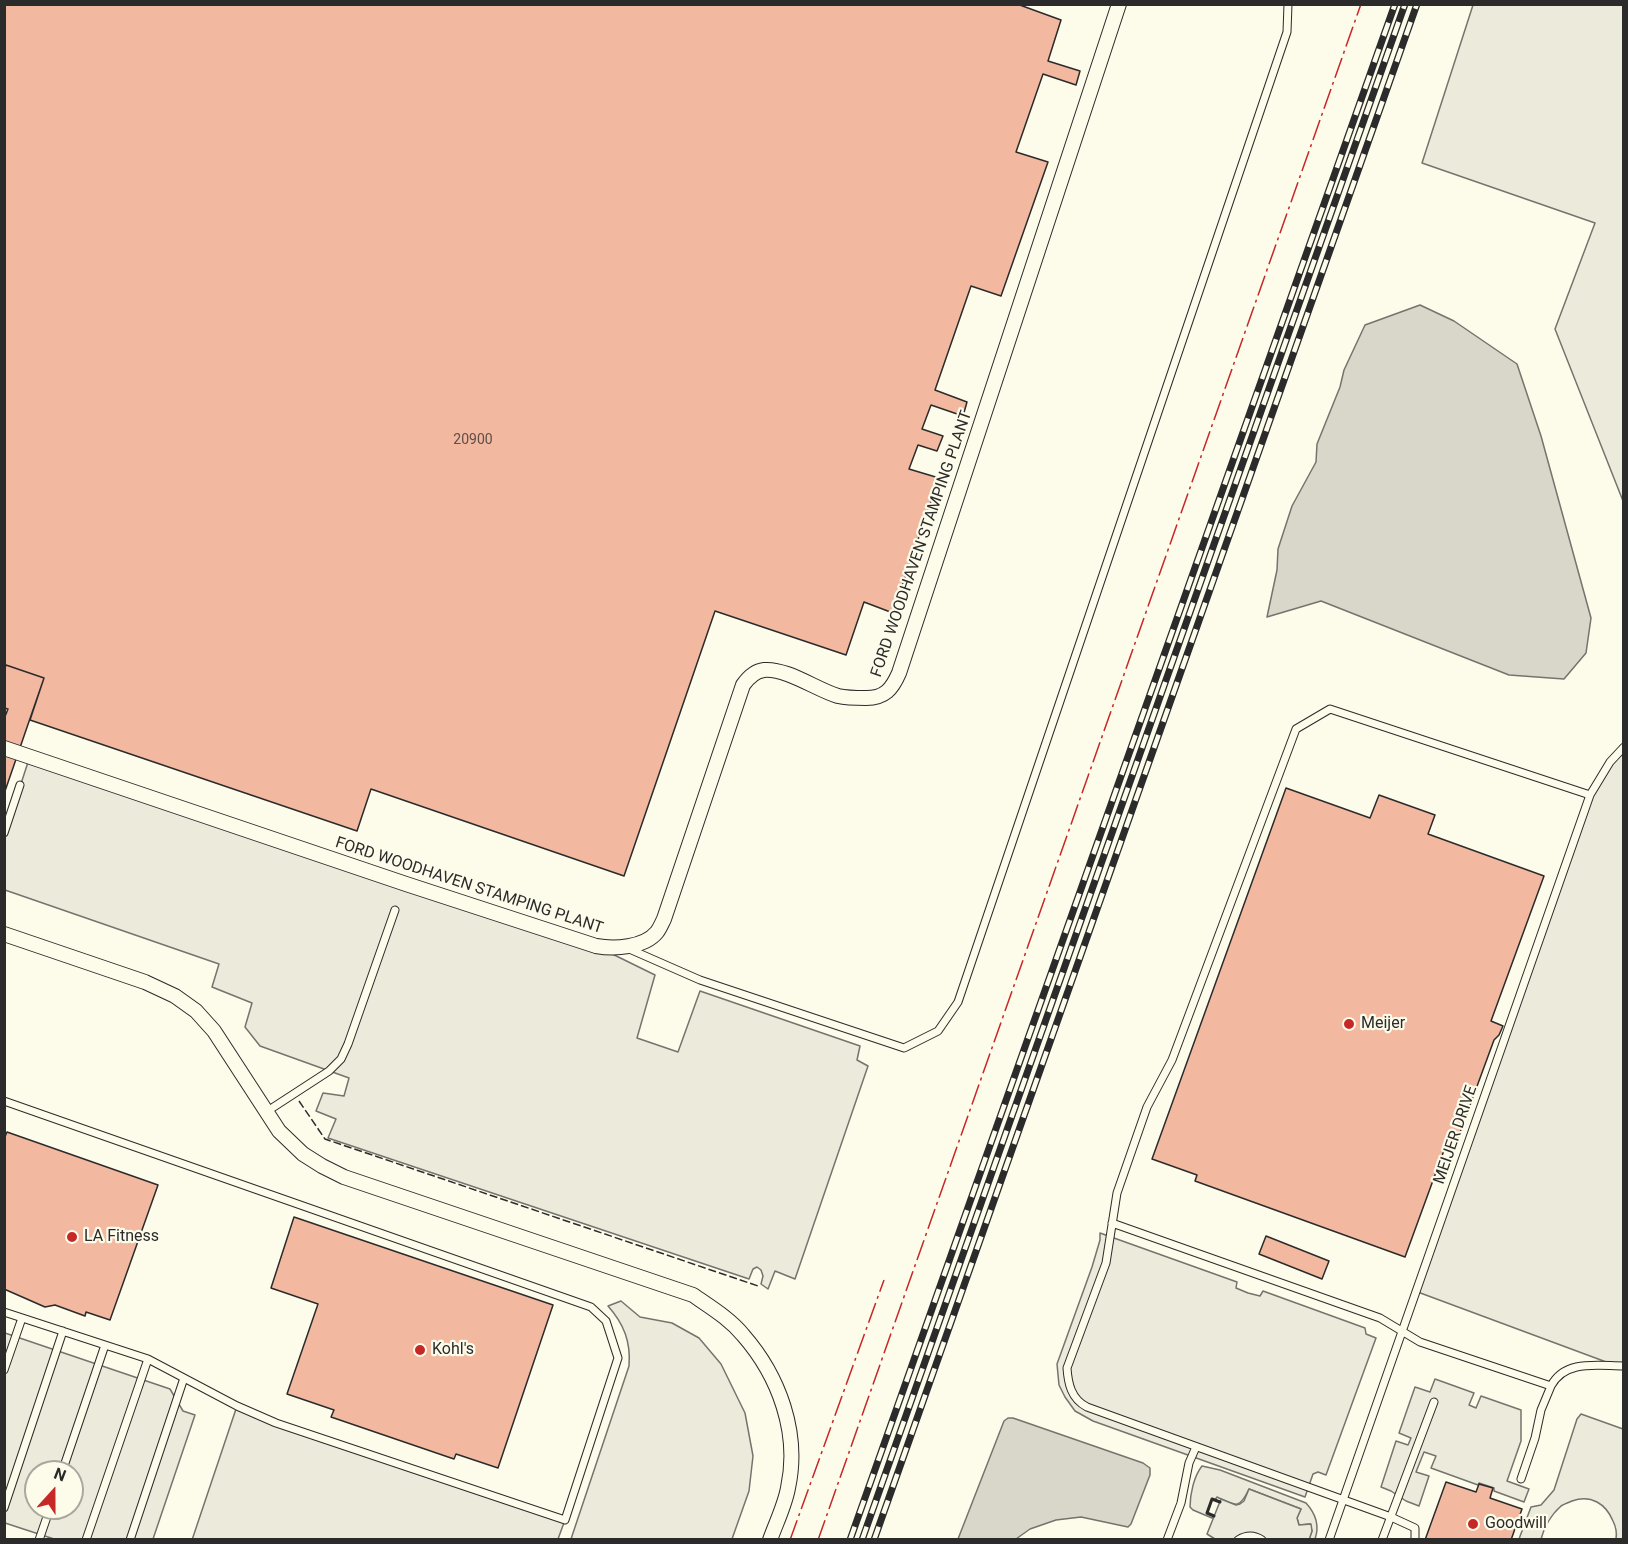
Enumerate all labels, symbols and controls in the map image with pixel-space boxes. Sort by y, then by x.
street label: FORD WOODHAVEN STAMPING PLANT [867,408,977,680]
house number: 20900 [453,432,493,448]
street label: FORD WOODHAVEN STAMPING PLANT [333,834,605,938]
place label: Meijer [1361,1014,1405,1034]
marker: Meijer [1342,1017,1356,1031]
street label: MEIJER DRIVE [1430,1083,1482,1187]
place label: LA Fitness [84,1227,159,1247]
marker: LA Fitness [65,1230,79,1244]
place label: Kohl's [432,1340,474,1360]
marker: Kohl's [413,1343,427,1357]
north arrow [24,1460,84,1520]
text: N [51,1464,69,1485]
place label: Goodwill [1485,1514,1547,1534]
marker: Goodwill [1466,1517,1480,1531]

